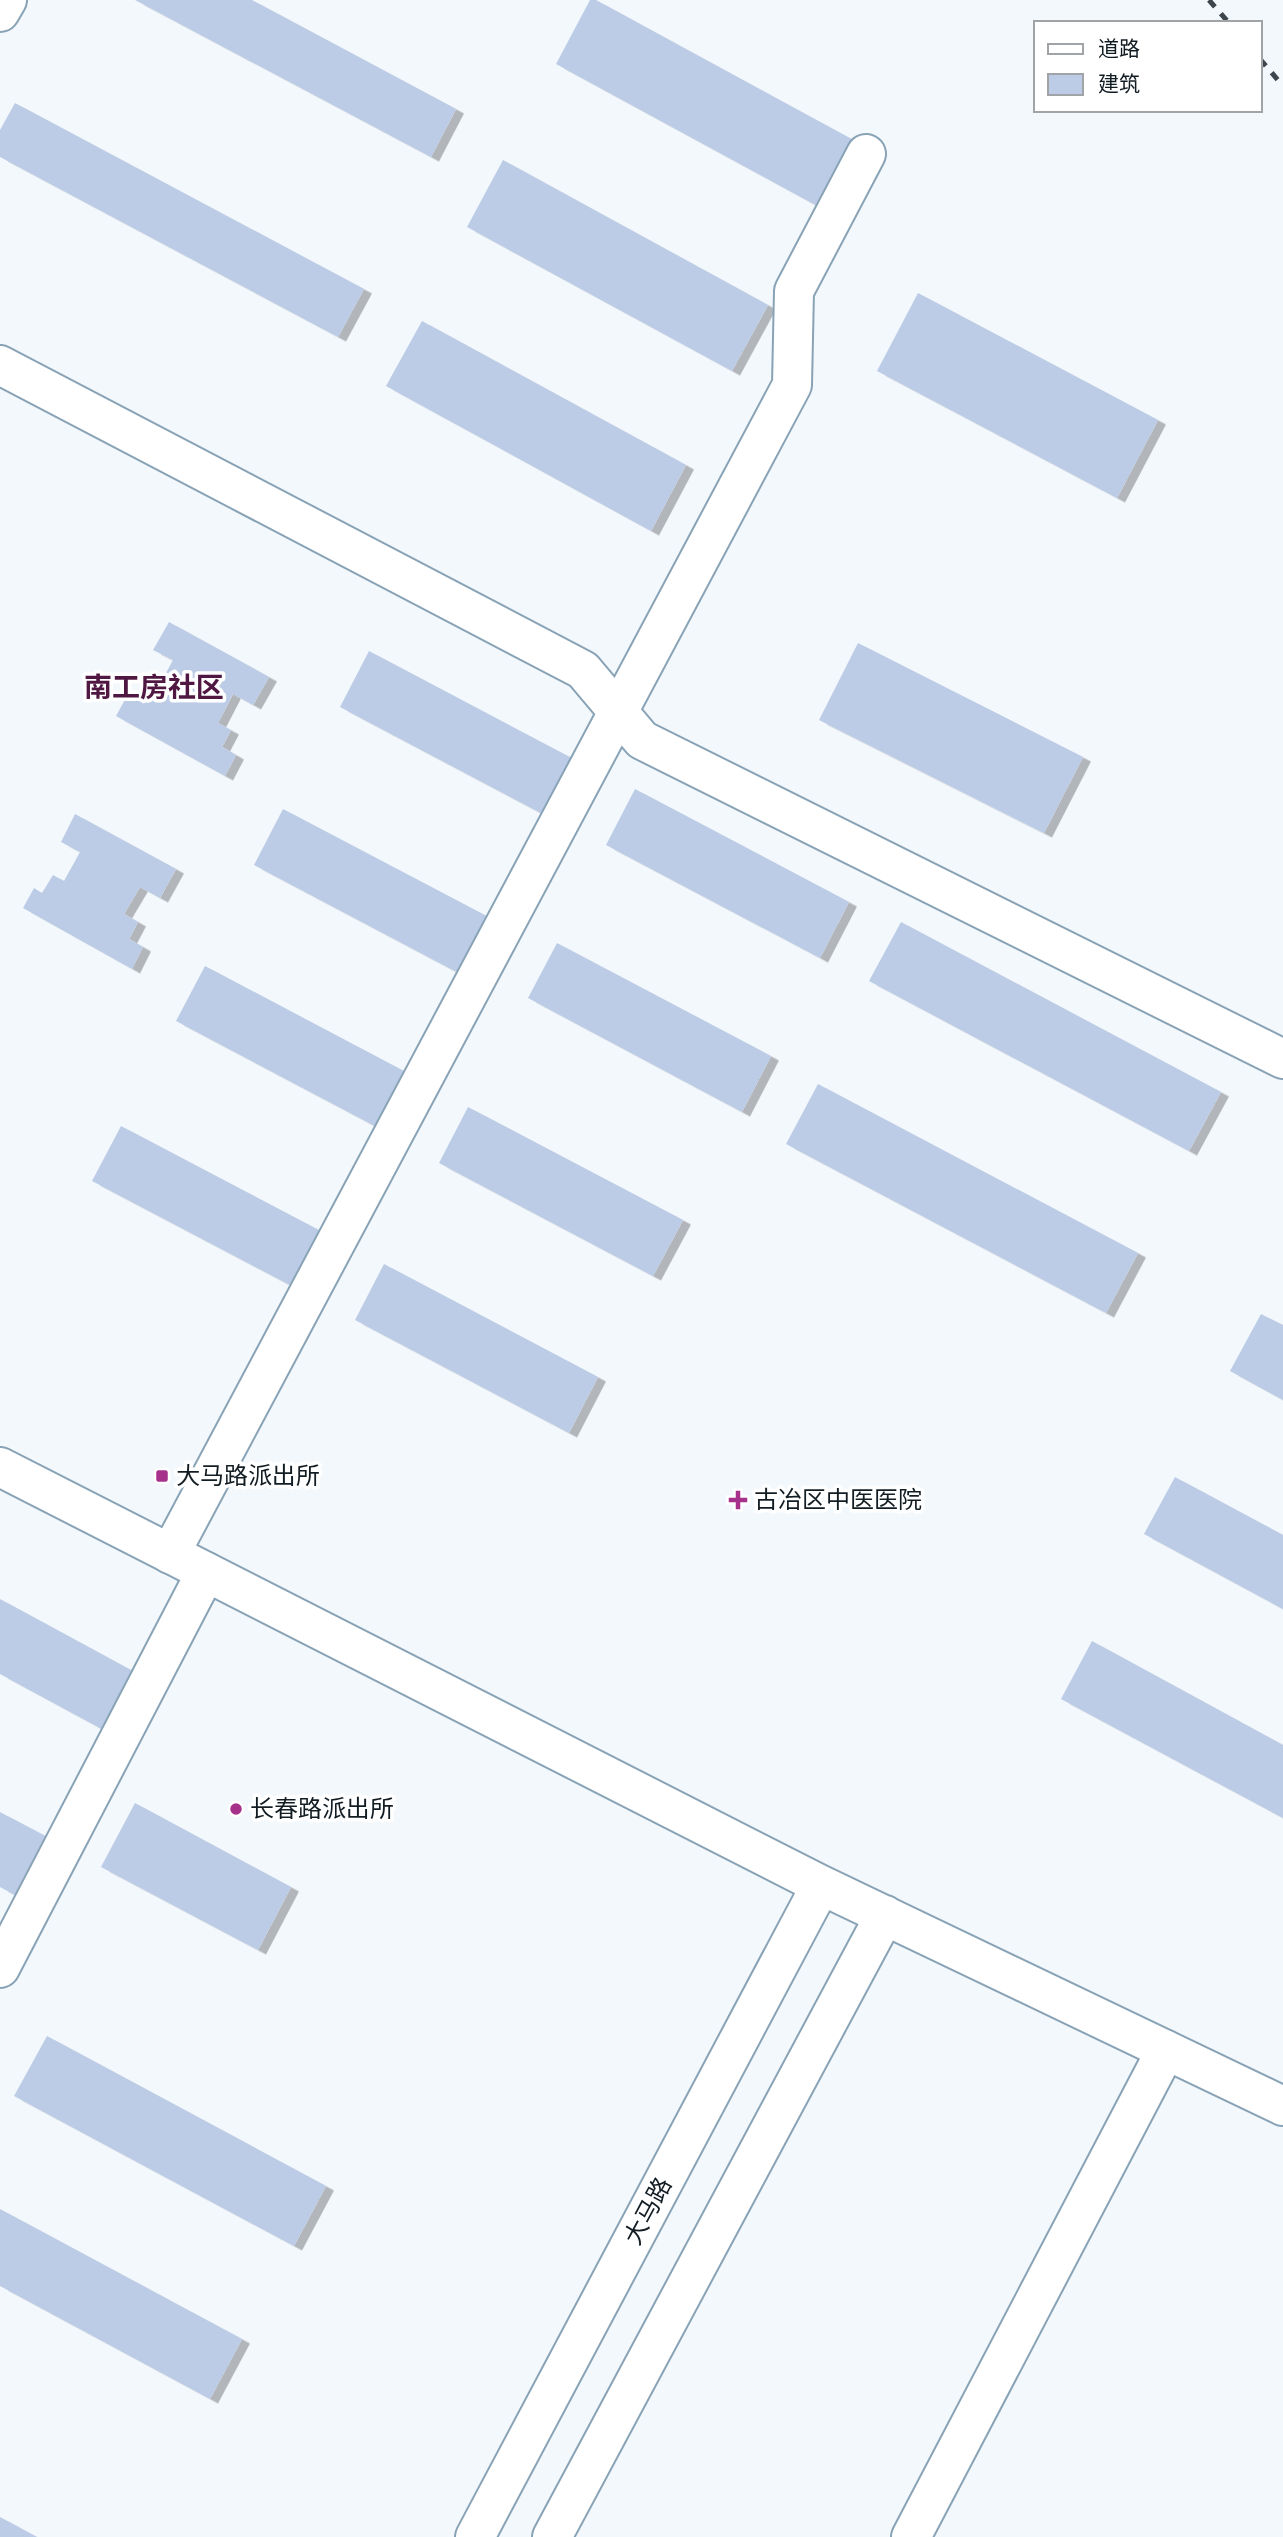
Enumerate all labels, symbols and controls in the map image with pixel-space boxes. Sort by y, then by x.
legend [1034,21,1262,112]
text: 道路 [1098,35,1140,61]
text: 建筑 [1098,70,1140,96]
district label: 南工房社区 [84,669,224,704]
place label: 大马路派出所 [176,1460,320,1490]
marker: 大马路派出所 [154,1468,170,1484]
place label: 古冶区中医医院 [754,1484,922,1514]
marker: 古冶区中医医院 [728,1490,748,1510]
place label: 长春路派出所 [250,1793,394,1823]
marker: 长春路派出所 [228,1801,244,1817]
street label: 大马路 [617,2172,677,2249]

